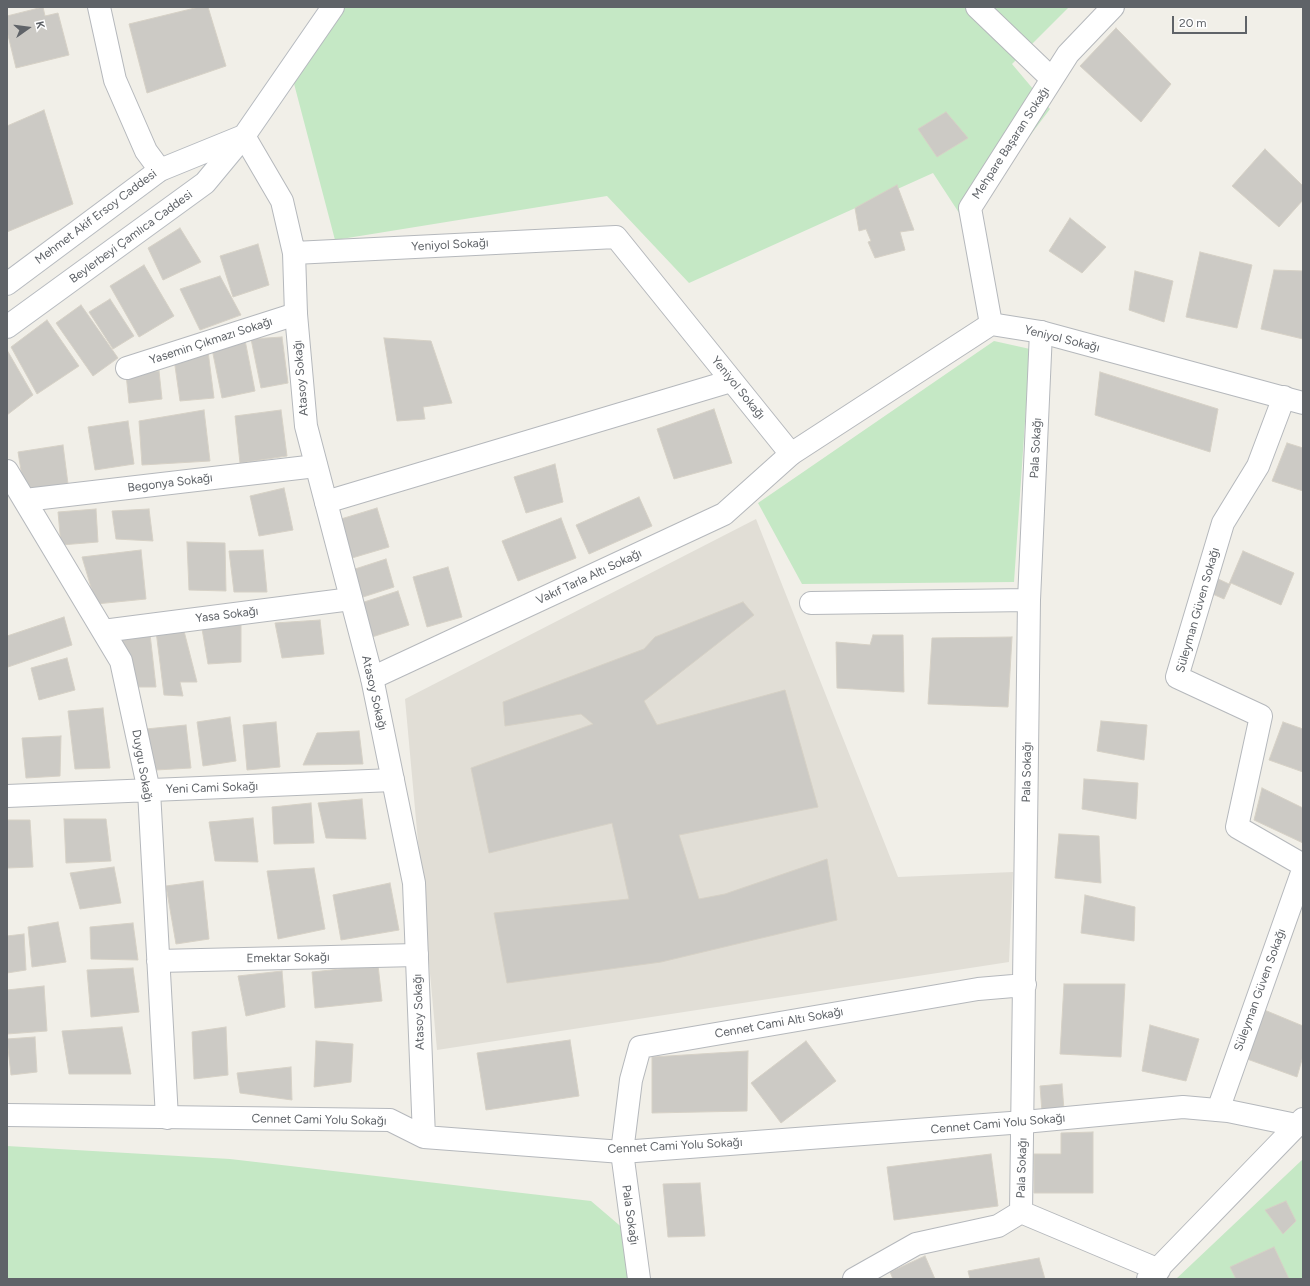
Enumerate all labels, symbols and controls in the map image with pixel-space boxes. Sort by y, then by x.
north arrow [8,8,48,48]
scale bar [1174,8,1249,34]
text: 20 m [1179,16,1207,30]
text: K [33,20,47,30]
street label: Mehpare Başaran Sokağı [969,84,1053,202]
street label: Mehmet Akif Ersoy Caddesi [32,167,160,267]
street label: Beylerbeyi Çamlıca Caddesi [67,188,195,286]
street label: Yeniyol Sokağı [411,236,489,254]
street label: Yasemin Çıkmazı Sokağı [148,314,274,368]
street label: Yeniyol Sokağı [1023,323,1101,355]
street label: Atasoy Sokağı [290,339,312,417]
street label: Yeniyol Sokağı [708,353,768,423]
street label: Pala Sokağı [1027,417,1045,479]
street label: Begonya Sokağı [127,471,213,495]
street label: Vakıf Tarla Altı Sokağı [534,546,644,608]
street label: Süleyman Güven Sokağı [1173,546,1223,674]
street label: Yasa Sokağı [195,604,259,626]
street label: Atasoy Sokağı [358,654,390,732]
street label: Duygu Sokağı [129,728,155,804]
street label: Pala Sokağı [1019,742,1035,802]
street label: Yeni Cami Sokağı [166,779,258,797]
street label: Süleyman Güven Sokağı [1231,927,1289,1053]
street label: Emektar Sokağı [246,950,330,966]
street label: Atasoy Sokağı [410,974,428,1050]
street label: Cennet Cami Altı Sokağı [714,1005,844,1041]
street label: Cennet Cami Yolu Sokağı [930,1111,1066,1137]
street label: Cennet Cami Yolu Sokağı [251,1112,387,1128]
street label: Cennet Cami Yolu Sokağı [607,1135,743,1157]
street label: Pala Sokağı [1014,1137,1030,1199]
street label: Pala Sokağı [619,1184,641,1246]

